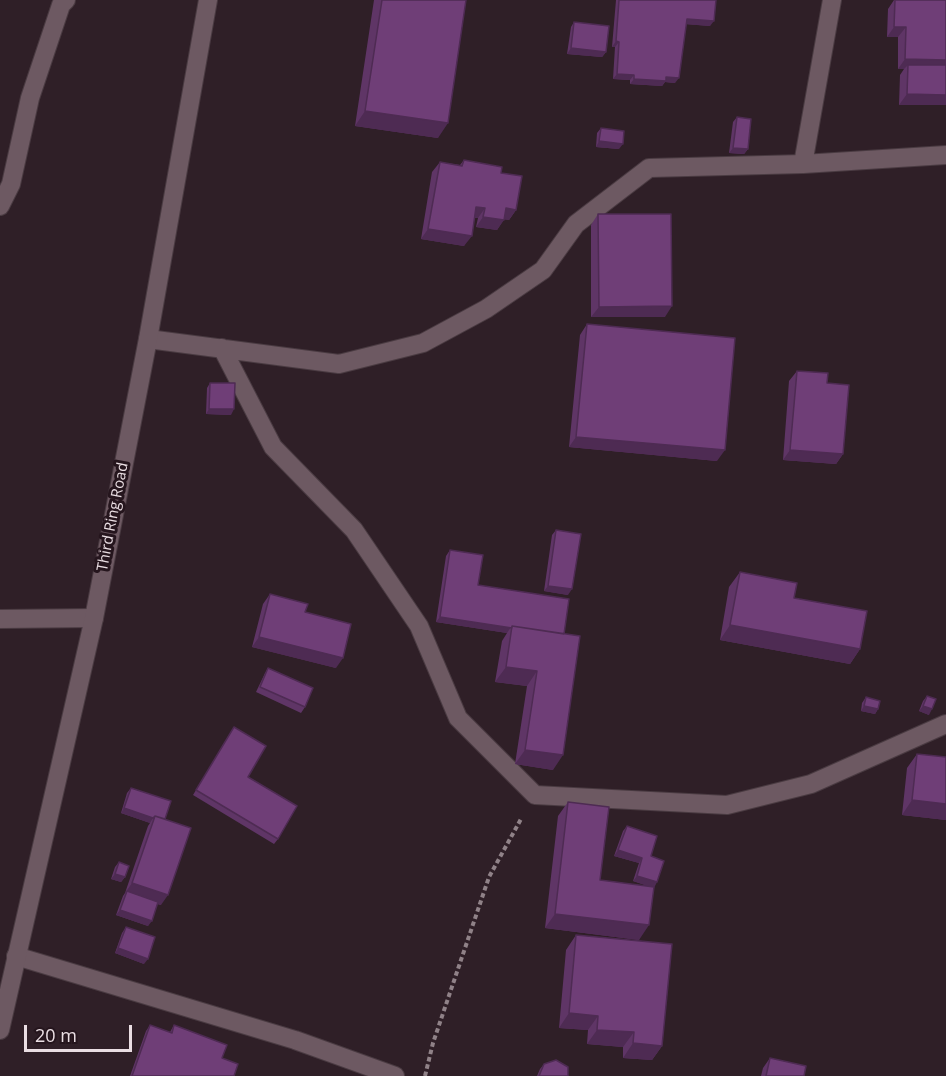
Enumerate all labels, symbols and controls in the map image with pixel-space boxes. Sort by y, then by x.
street label: Third Ring Road [94,461,132,573]
scale bar [27,1013,135,1051]
text: 20 m [35,1023,77,1047]

